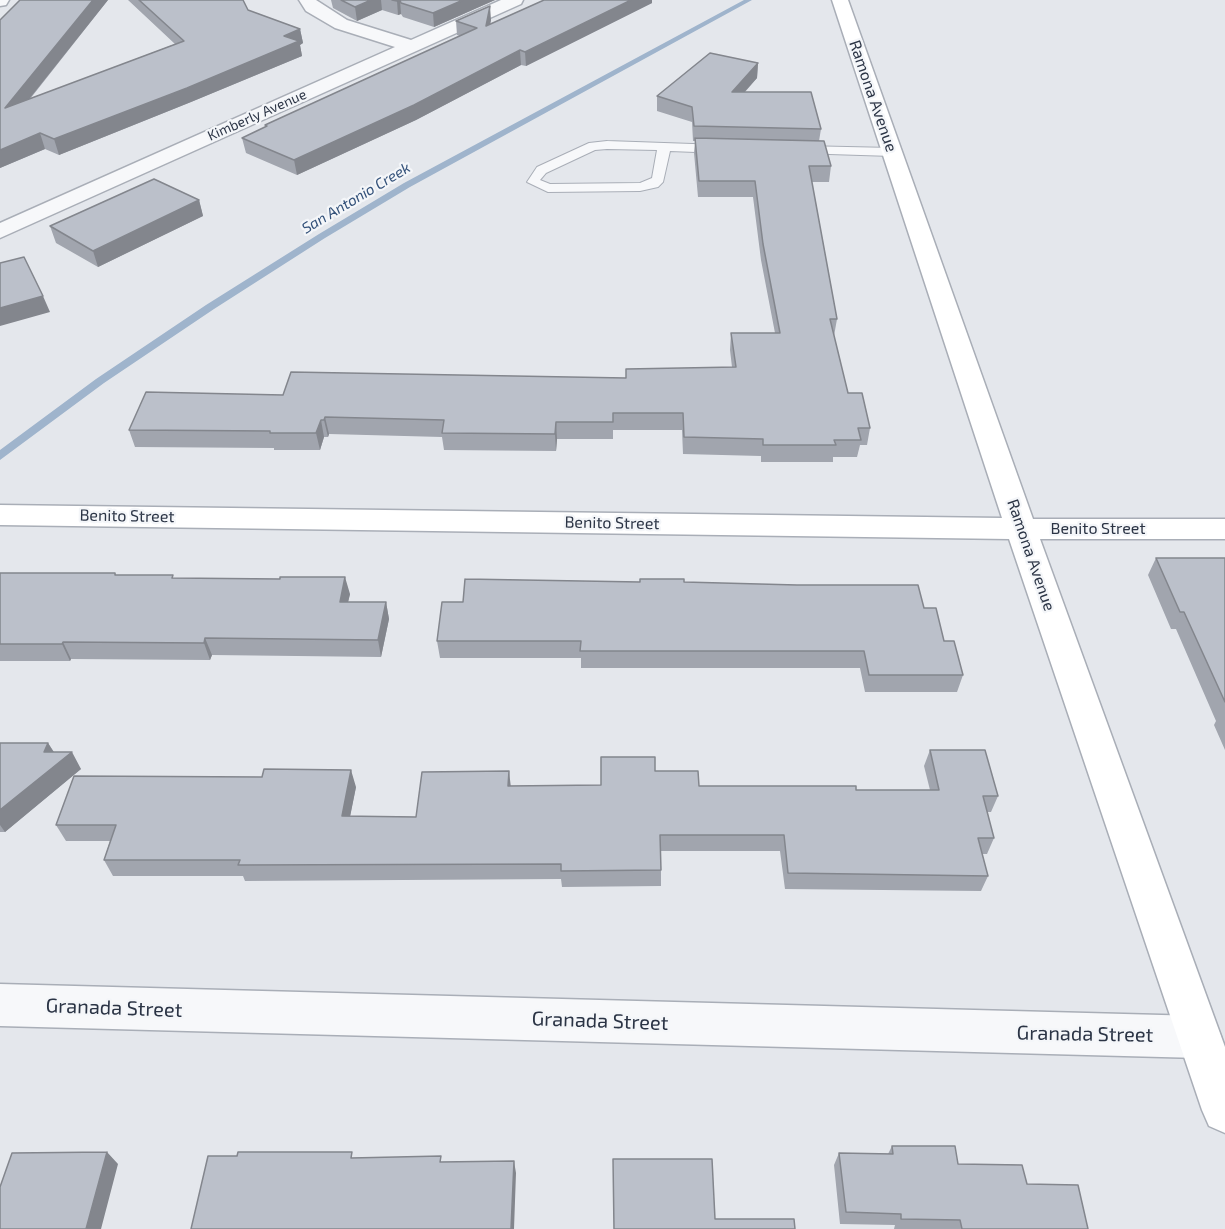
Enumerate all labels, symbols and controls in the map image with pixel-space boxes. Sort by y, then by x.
street label: Ramona Avenue [845,38,901,154]
street label: Kimberly Avenue [205,86,309,144]
water label: San Antonio Creek [298,158,414,238]
street label: Ramona Avenue [1003,497,1059,613]
street label: Benito Street [79,506,175,526]
street label: Benito Street [564,513,660,533]
street label: Benito Street [1051,519,1145,539]
street label: Granada Street [45,994,183,1022]
street label: Granada Street [531,1007,669,1035]
street label: Granada Street [1016,1021,1154,1047]

